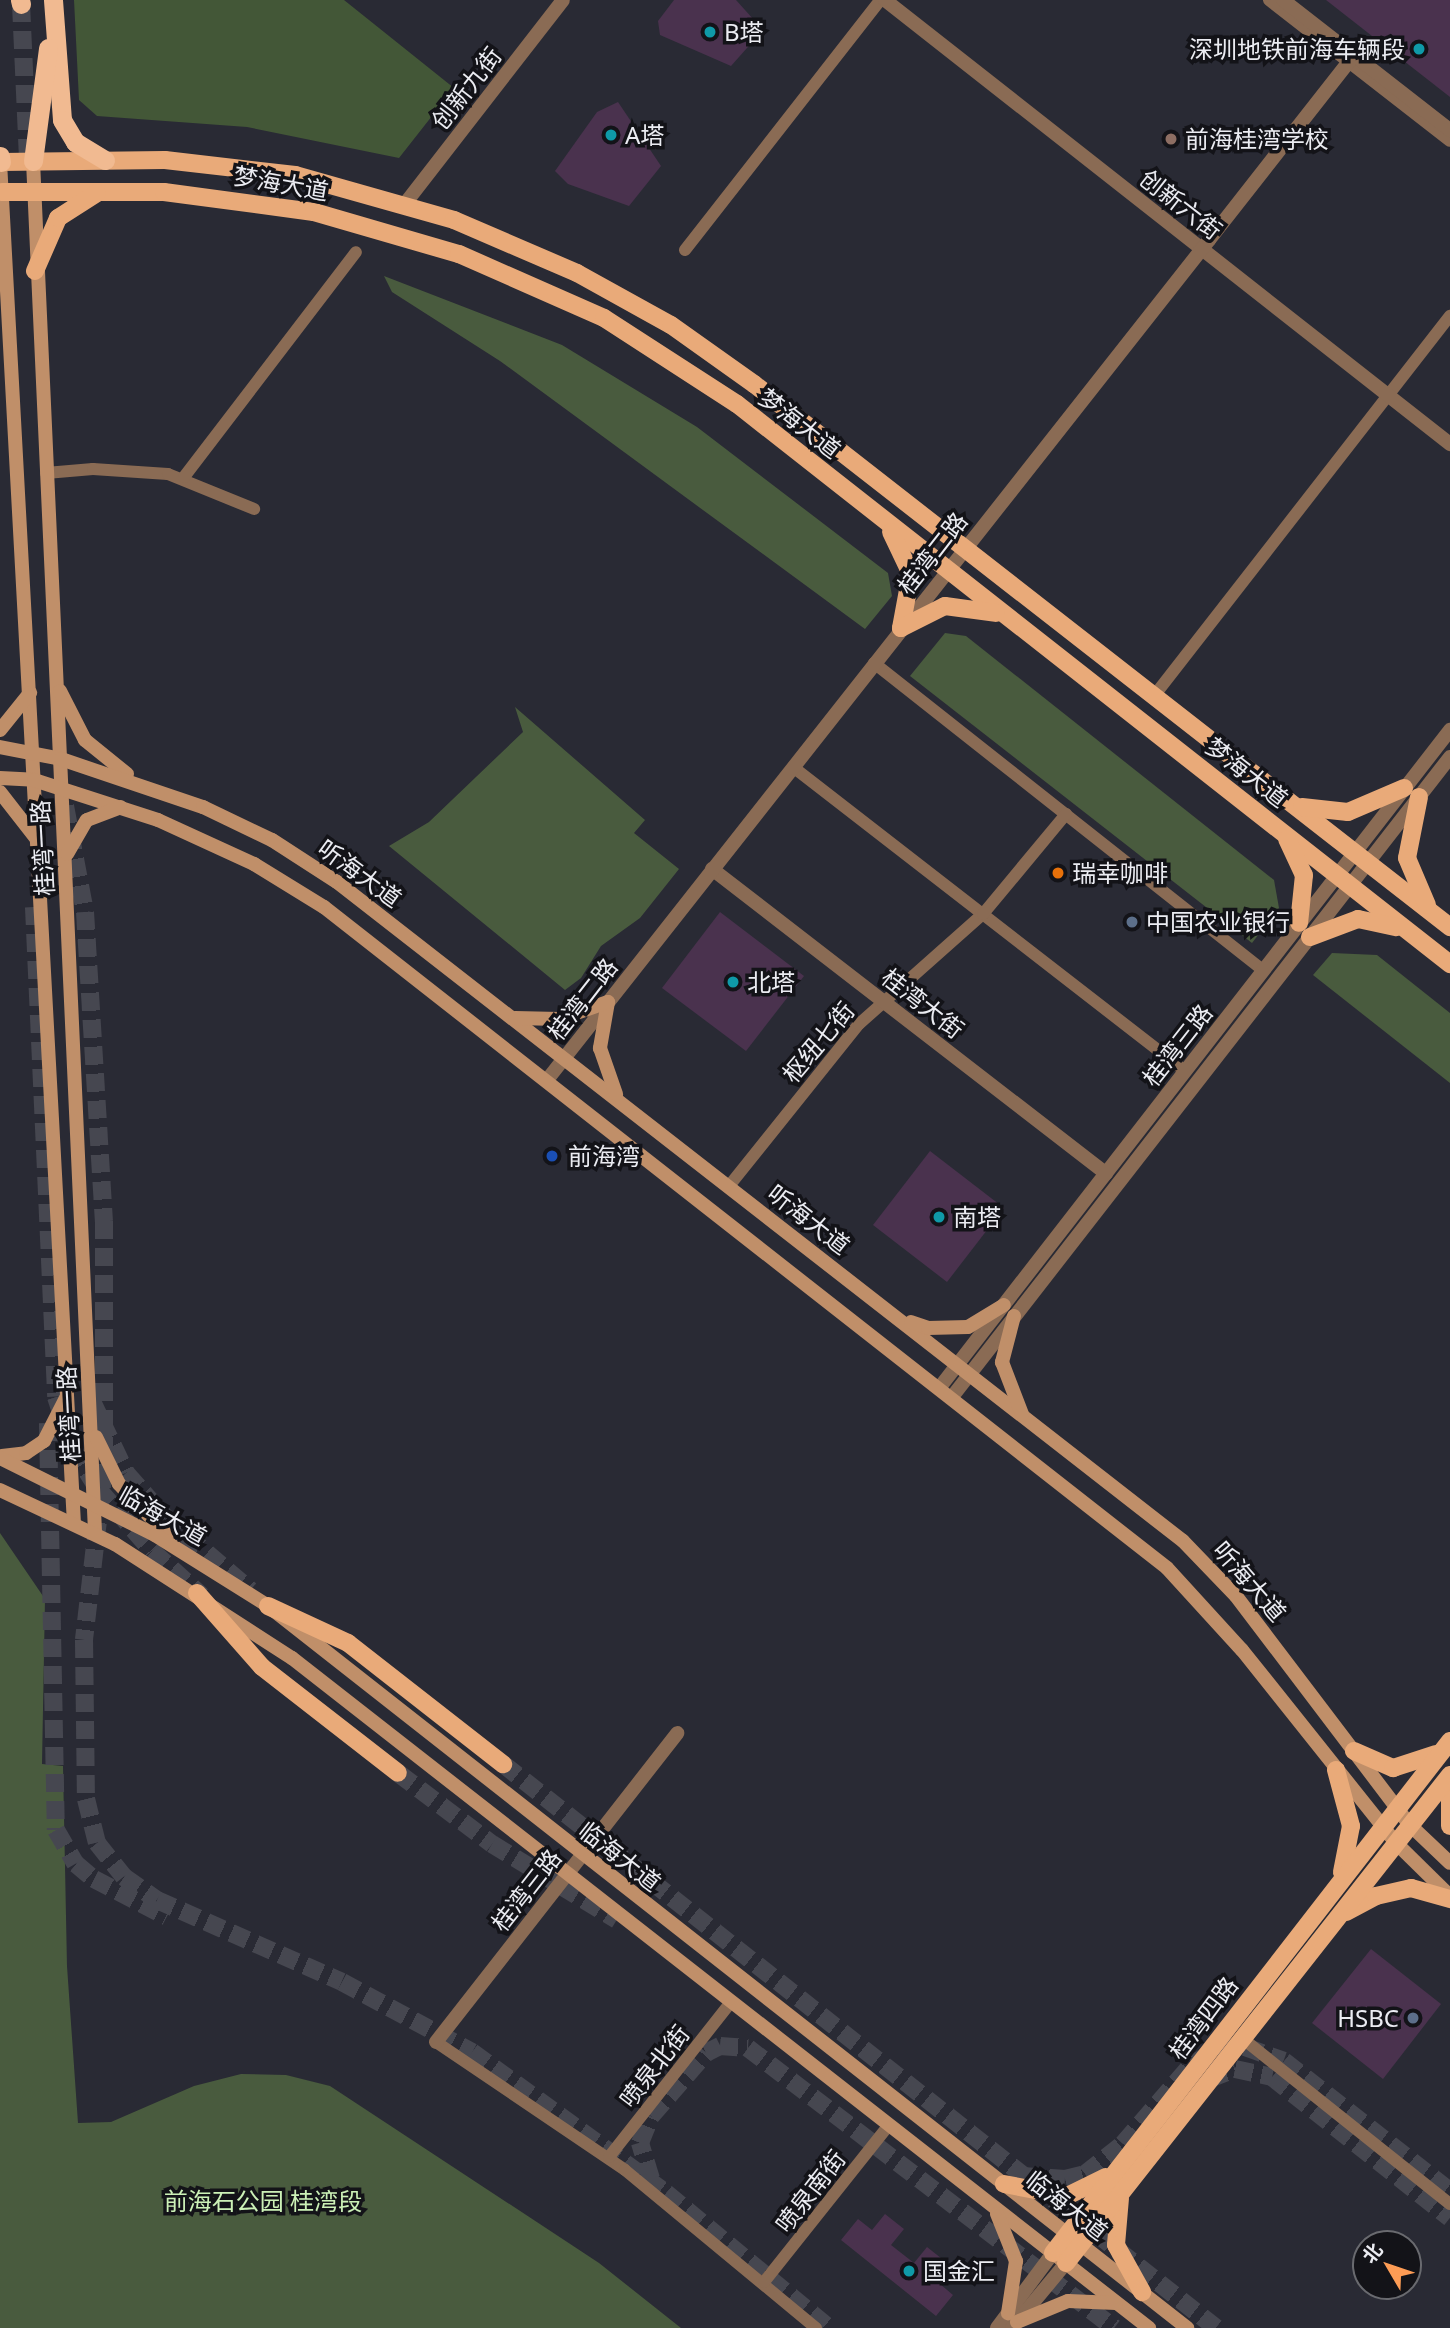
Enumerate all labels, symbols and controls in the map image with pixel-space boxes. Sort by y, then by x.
place label: B塔 [724,18,764,46]
marker: B塔 [702,24,718,40]
place label: 深圳地铁前海车辆段 [1189,35,1405,63]
street label: 创新九街 [425,41,507,135]
marker: 深圳地铁前海车辆段 [1411,41,1427,57]
place label: A塔 [625,121,664,149]
place label: 前海桂湾学校 [1185,125,1329,153]
marker: A塔 [603,127,619,143]
marker: 前海桂湾学校 [1163,131,1179,147]
street label: 梦海大道 [231,160,331,206]
street label: 创新六街 [1134,163,1228,245]
street label: 梦海大道 [753,382,847,464]
street label: 桂湾二路 [891,506,973,600]
street label: 梦海大道 [1200,731,1294,813]
street label: 桂湾一路 [25,799,59,897]
street label: 听海大道 [313,833,407,913]
place label: 瑞幸咖啡 [1072,859,1168,887]
marker: 瑞幸咖啡 [1050,865,1066,881]
place label: 中国农业银行 [1146,908,1290,936]
marker: 中国农业银行 [1124,914,1140,930]
street label: 桂湾二路 [541,952,623,1046]
street label: 桂湾大街 [876,962,970,1044]
place label: 北塔 [747,968,795,996]
marker: 北塔 [725,974,741,990]
street label: 枢纽七街 [776,996,860,1088]
street label: 桂湾三路 [1136,998,1218,1092]
place label: 前海湾 [568,1142,640,1170]
marker: 前海湾 [542,1146,562,1166]
street label: 听海大道 [762,1178,856,1260]
place label: 南塔 [953,1203,1001,1231]
marker: 南塔 [931,1209,947,1225]
street label: 桂湾一路 [51,1365,85,1463]
street label: 临海大道 [114,1479,212,1551]
street label: 听海大道 [1208,1535,1292,1627]
street label: 临海大道 [573,1815,667,1897]
street label: 桂湾三路 [485,1843,567,1937]
street label: 桂湾四路 [1163,1971,1243,2065]
place label: HSBC [1337,2004,1399,2032]
marker: HSBC [1405,2010,1421,2026]
street label: 喷泉北街 [613,2019,695,2113]
street label: 喷泉南街 [769,2144,851,2238]
street label: 临海大道 [1020,2164,1114,2246]
park label: 前海石公园 桂湾段 [164,2187,362,2215]
north arrow [1352,2230,1422,2300]
text: 北 [1356,2237,1388,2269]
place label: 国金汇 [923,2257,995,2285]
marker: 国金汇 [901,2263,917,2279]

